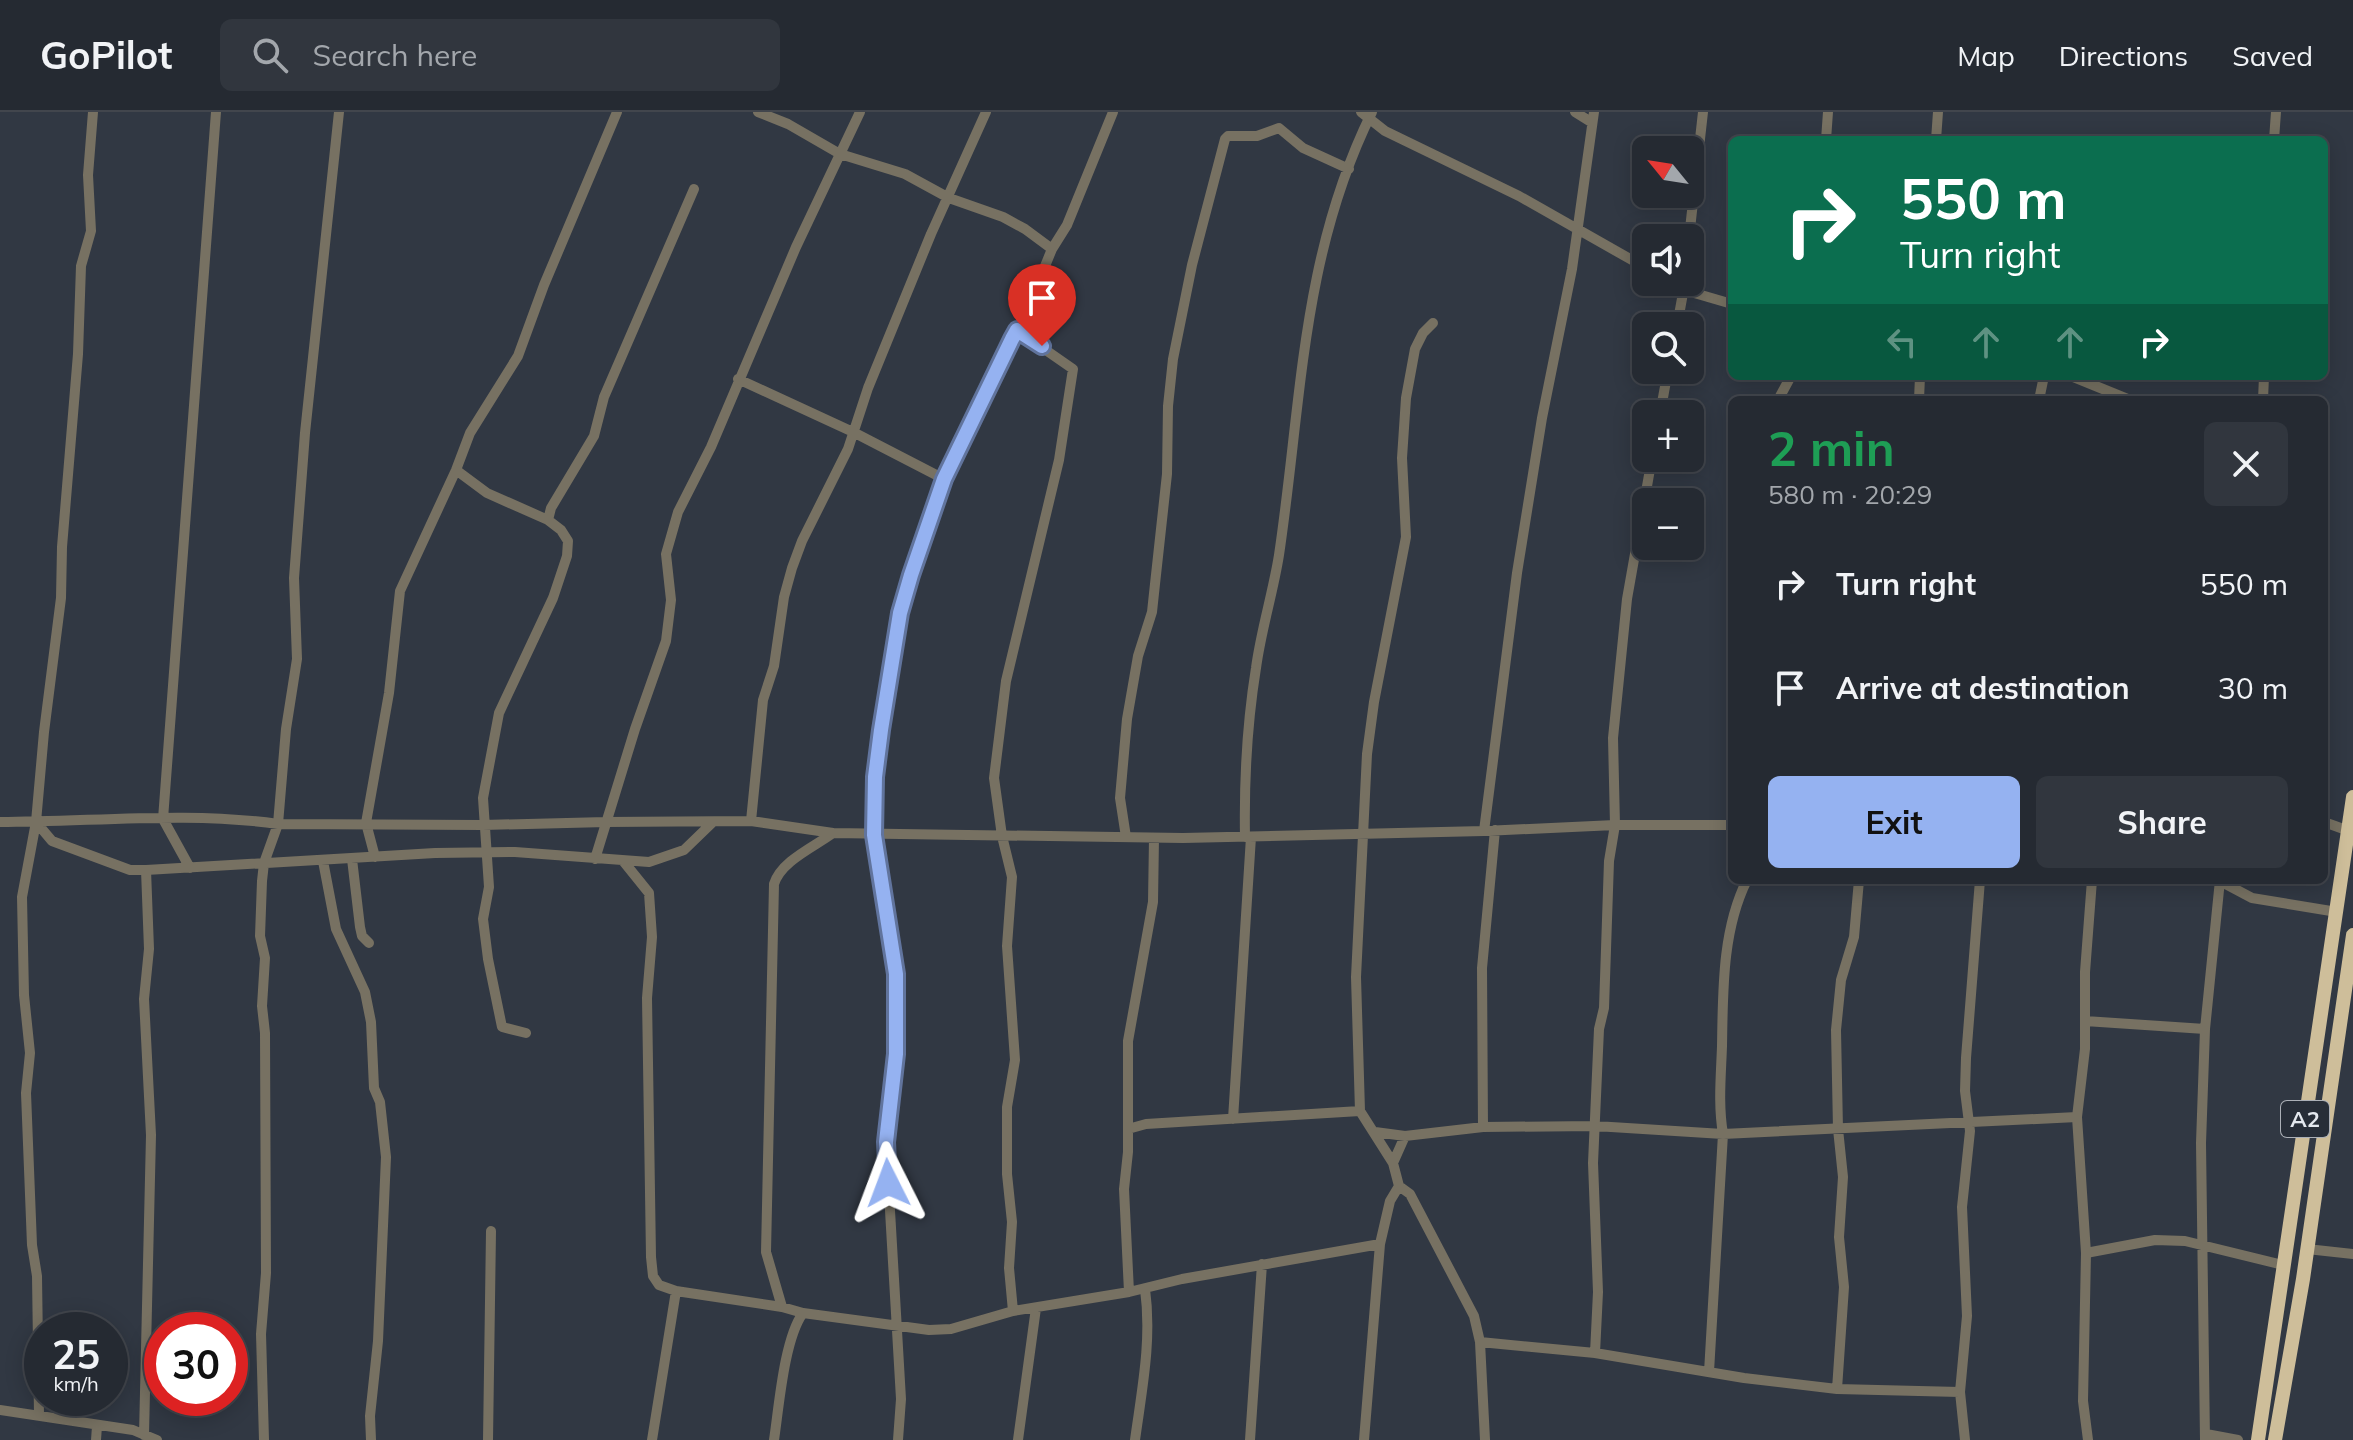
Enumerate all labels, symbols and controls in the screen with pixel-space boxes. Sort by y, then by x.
search box [220,19,780,91]
text: GoPilot [40,31,172,79]
icon: search [248,33,292,77]
text: Search here [312,36,477,74]
text: Map [1957,38,2015,73]
text: Directions [2059,38,2188,73]
text: Saved [2232,38,2313,73]
north arrow [1632,136,1704,208]
map controls [1632,136,1704,560]
text: 550 m [1900,163,2067,233]
icon: right [1768,168,1872,272]
button: sound [1632,224,1704,296]
text: Turn right [1900,232,2061,277]
pin [1008,264,1076,346]
icon: arrive [1020,276,1064,320]
button: search [1632,312,1704,384]
icon: left [1880,320,1924,364]
icon: ahead [1964,320,2008,364]
icon: ahead [2048,320,2092,364]
icon: right [2132,320,2176,364]
button: + [1632,400,1704,472]
text: 2 min [1768,418,1895,478]
button: close [2204,422,2288,506]
text: 580 m · 20:29 [1768,478,1932,511]
button: − [1632,488,1704,560]
icon: right [1768,562,1812,606]
text: Turn right [1836,565,1976,603]
text: 550 m [2200,565,2288,603]
icon: arrive [1768,666,1812,710]
text: Arrive at destination [1836,669,2130,707]
text: 30 m [2218,669,2288,707]
button: Exit [1768,776,2020,868]
button: Share [2036,776,2288,868]
road number: A2 [2281,1101,2329,1137]
position arrow [846,1141,930,1225]
speed limit sign: 30 [144,1312,248,1416]
text: 25 [52,1329,100,1379]
text: km/h [53,1371,99,1396]

